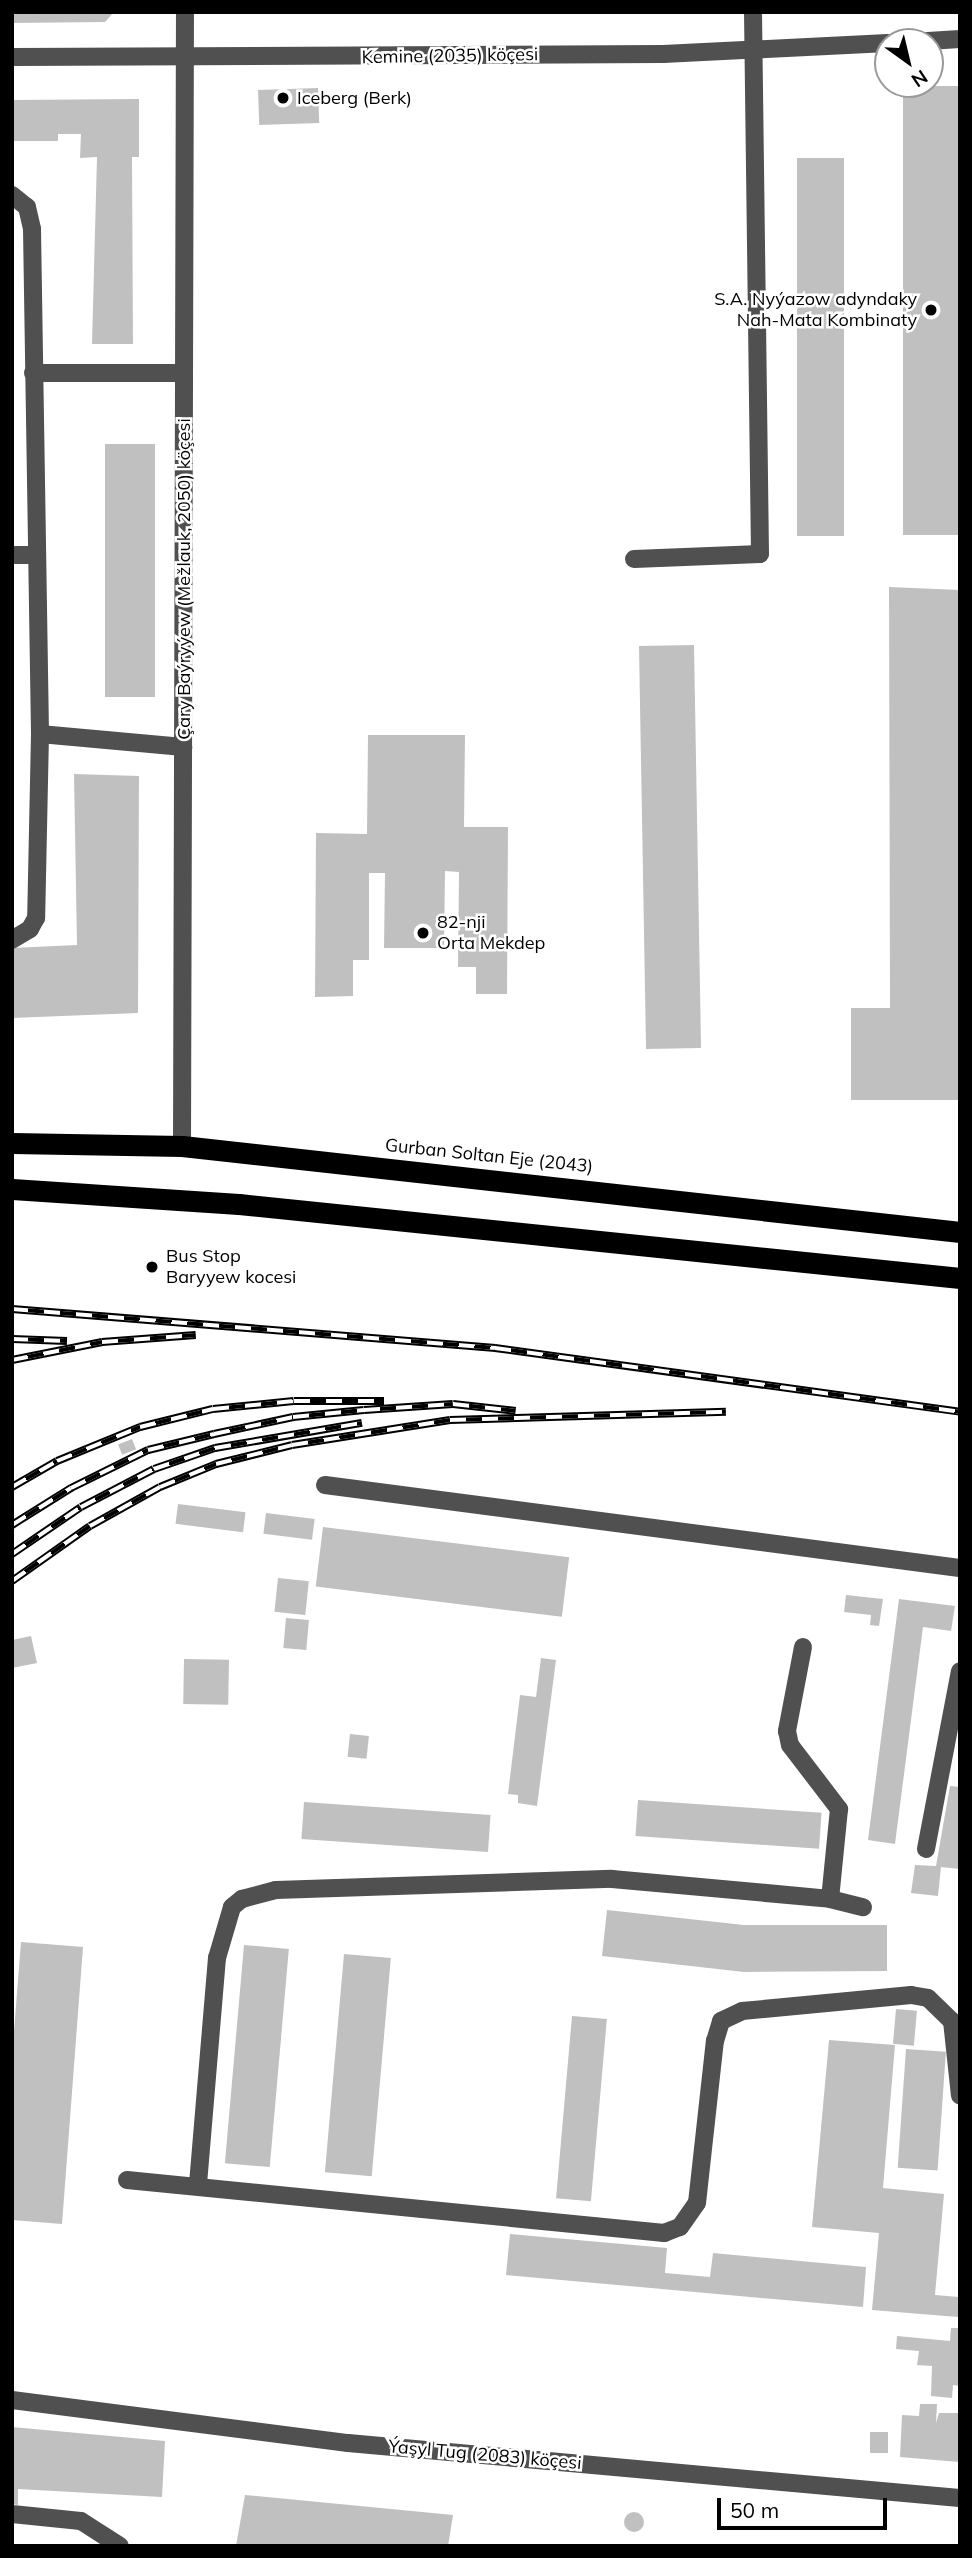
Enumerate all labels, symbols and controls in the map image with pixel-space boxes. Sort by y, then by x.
north arrow [874,28,944,98]
street label: Kemine (2035) köçesi [362,44,538,68]
text: N [907,65,932,93]
place label: Iceberg (Berk) [297,87,412,109]
marker: Iceberg (Berk) [275,90,291,106]
place label: S.A. Nyýazow adyndaky Nah-Mata Kombinaty [714,289,917,332]
marker: S.A. Nyýazow adyndaky Nah-Mata Kombinaty [923,302,939,318]
street label: Çary Baýryýew (Mežlauk, 2050) köçesi [173,418,195,740]
place label: 82-nji Orta Mekdep [437,912,545,954]
marker: 82-nji Orta Mekdep [415,925,431,941]
street label: Gurban Soltan Eje (2043) [384,1134,594,1178]
place label: Bus Stop Baryyew kocesi [166,1246,296,1288]
marker: Bus Stop Baryyew kocesi [144,1259,160,1275]
street label: Ýaşyl Tug (2083) köçesi [388,2436,582,2474]
scale bar [720,2484,890,2528]
text: 50 m [730,2497,779,2523]

